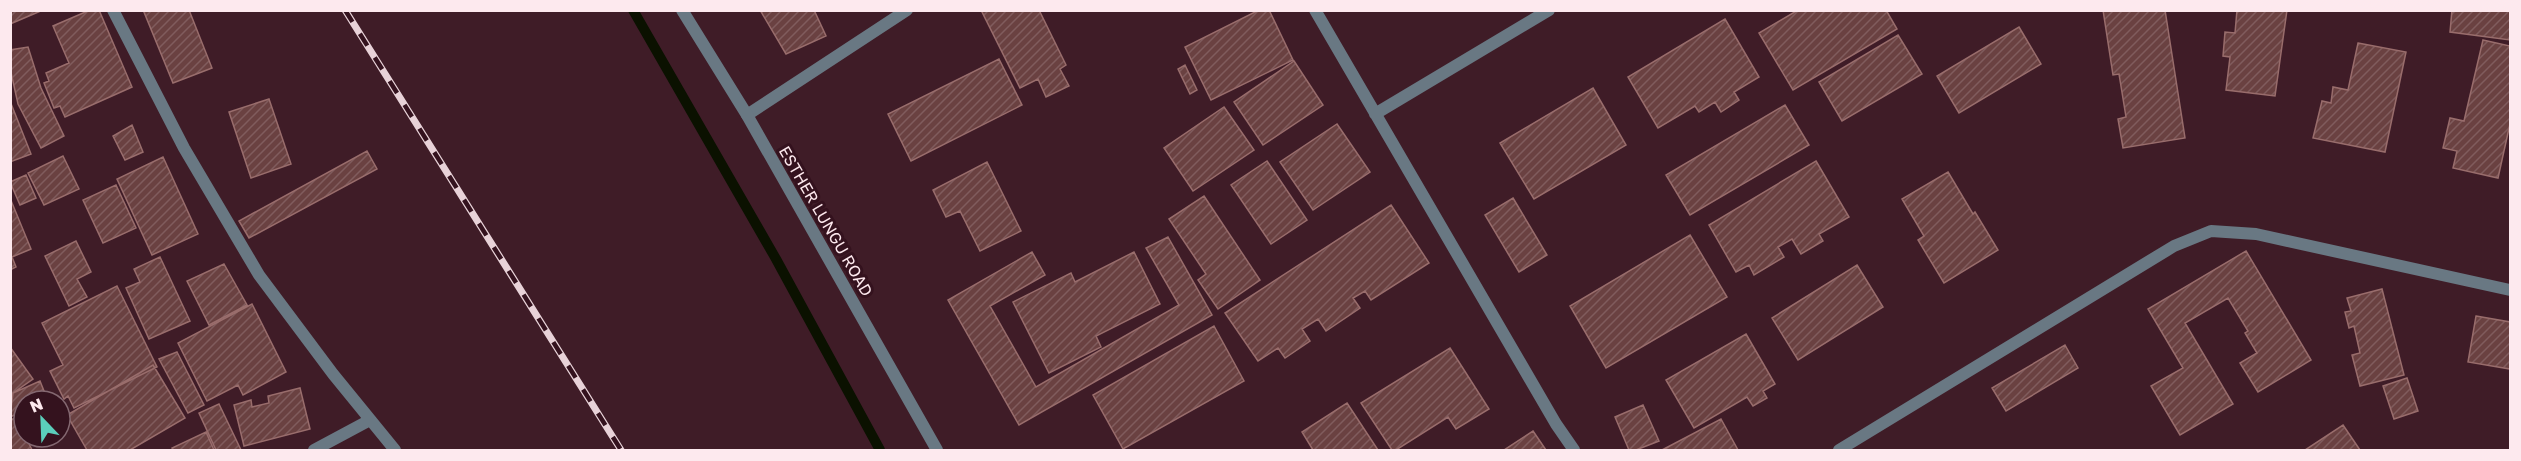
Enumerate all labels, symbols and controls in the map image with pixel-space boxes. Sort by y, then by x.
street label: ESTHER LUNGU ROAD [775,142,877,300]
north arrow [12,389,72,449]
text: N [27,394,46,417]

